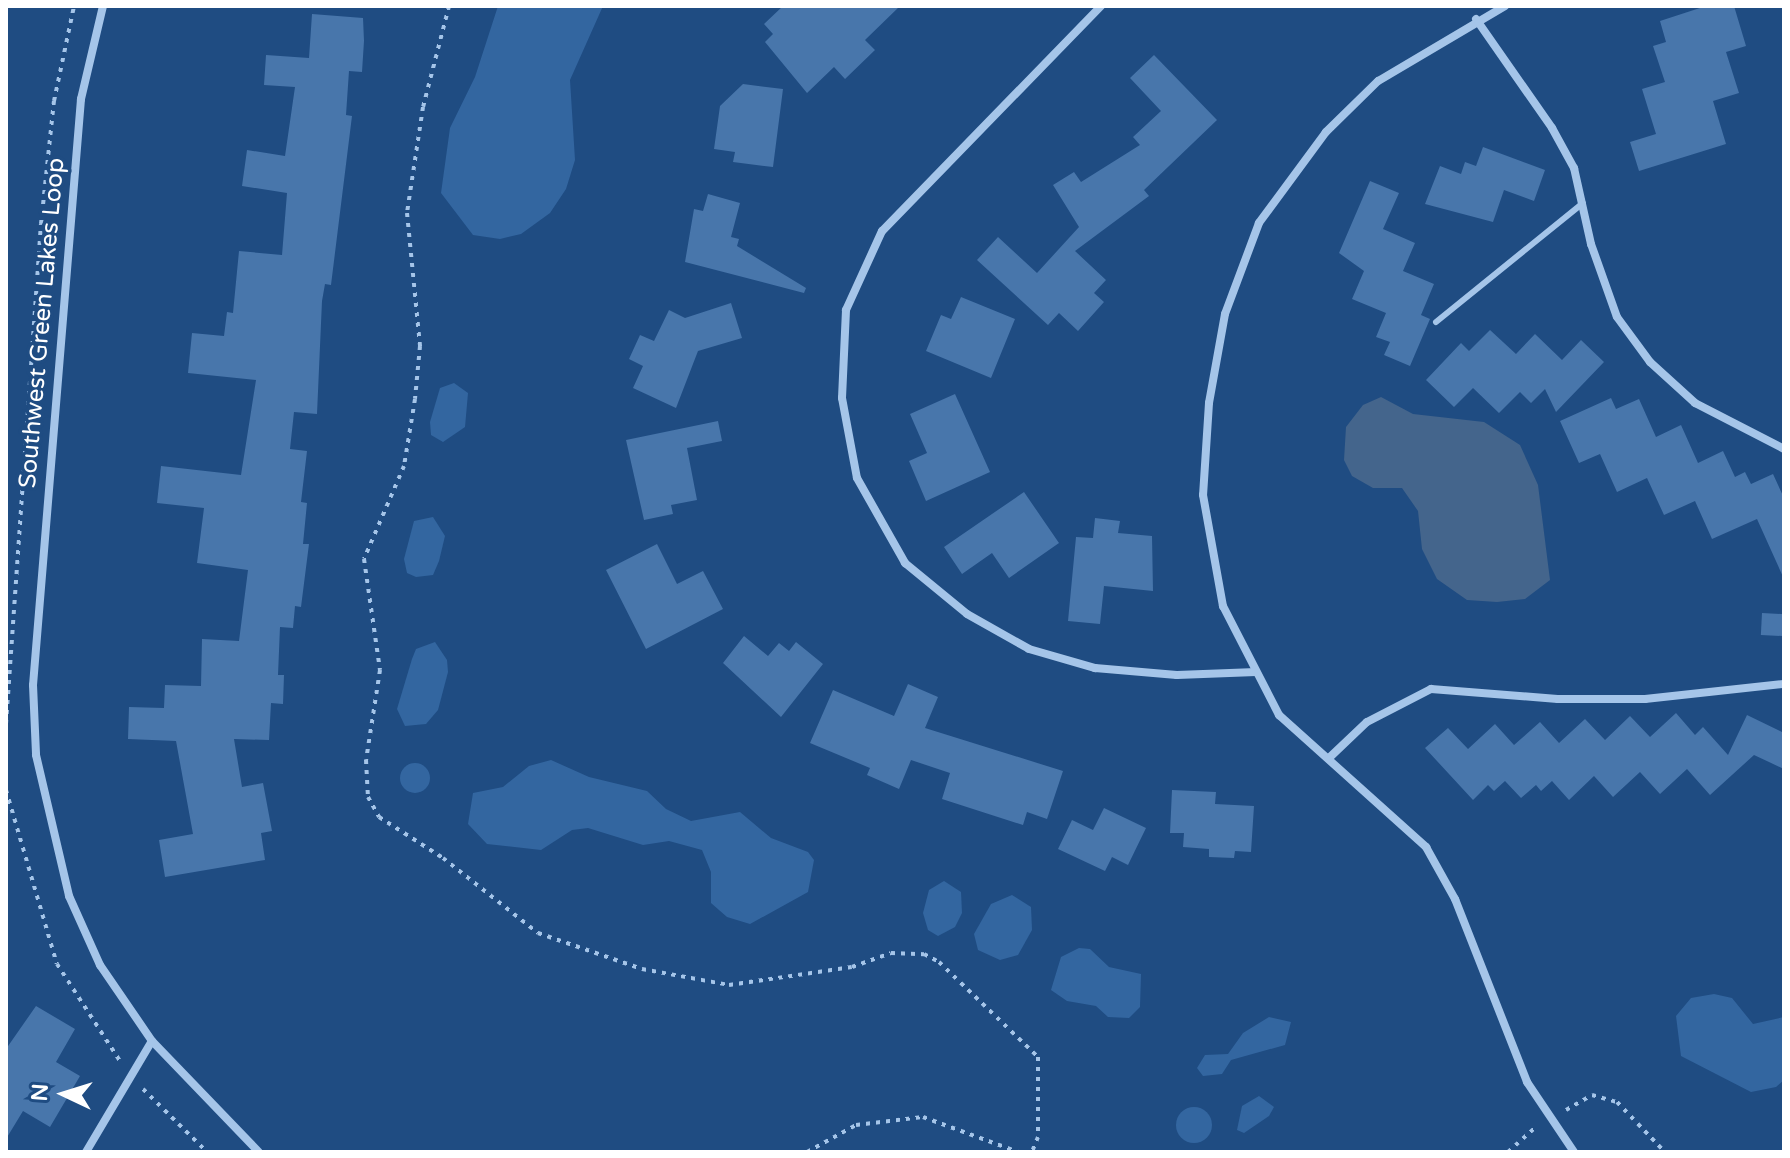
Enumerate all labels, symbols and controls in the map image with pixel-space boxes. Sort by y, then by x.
street label: Southwest Green Lakes Loop [13,157,71,489]
north arrow [24,1054,104,1134]
text: N [26,1083,54,1102]

